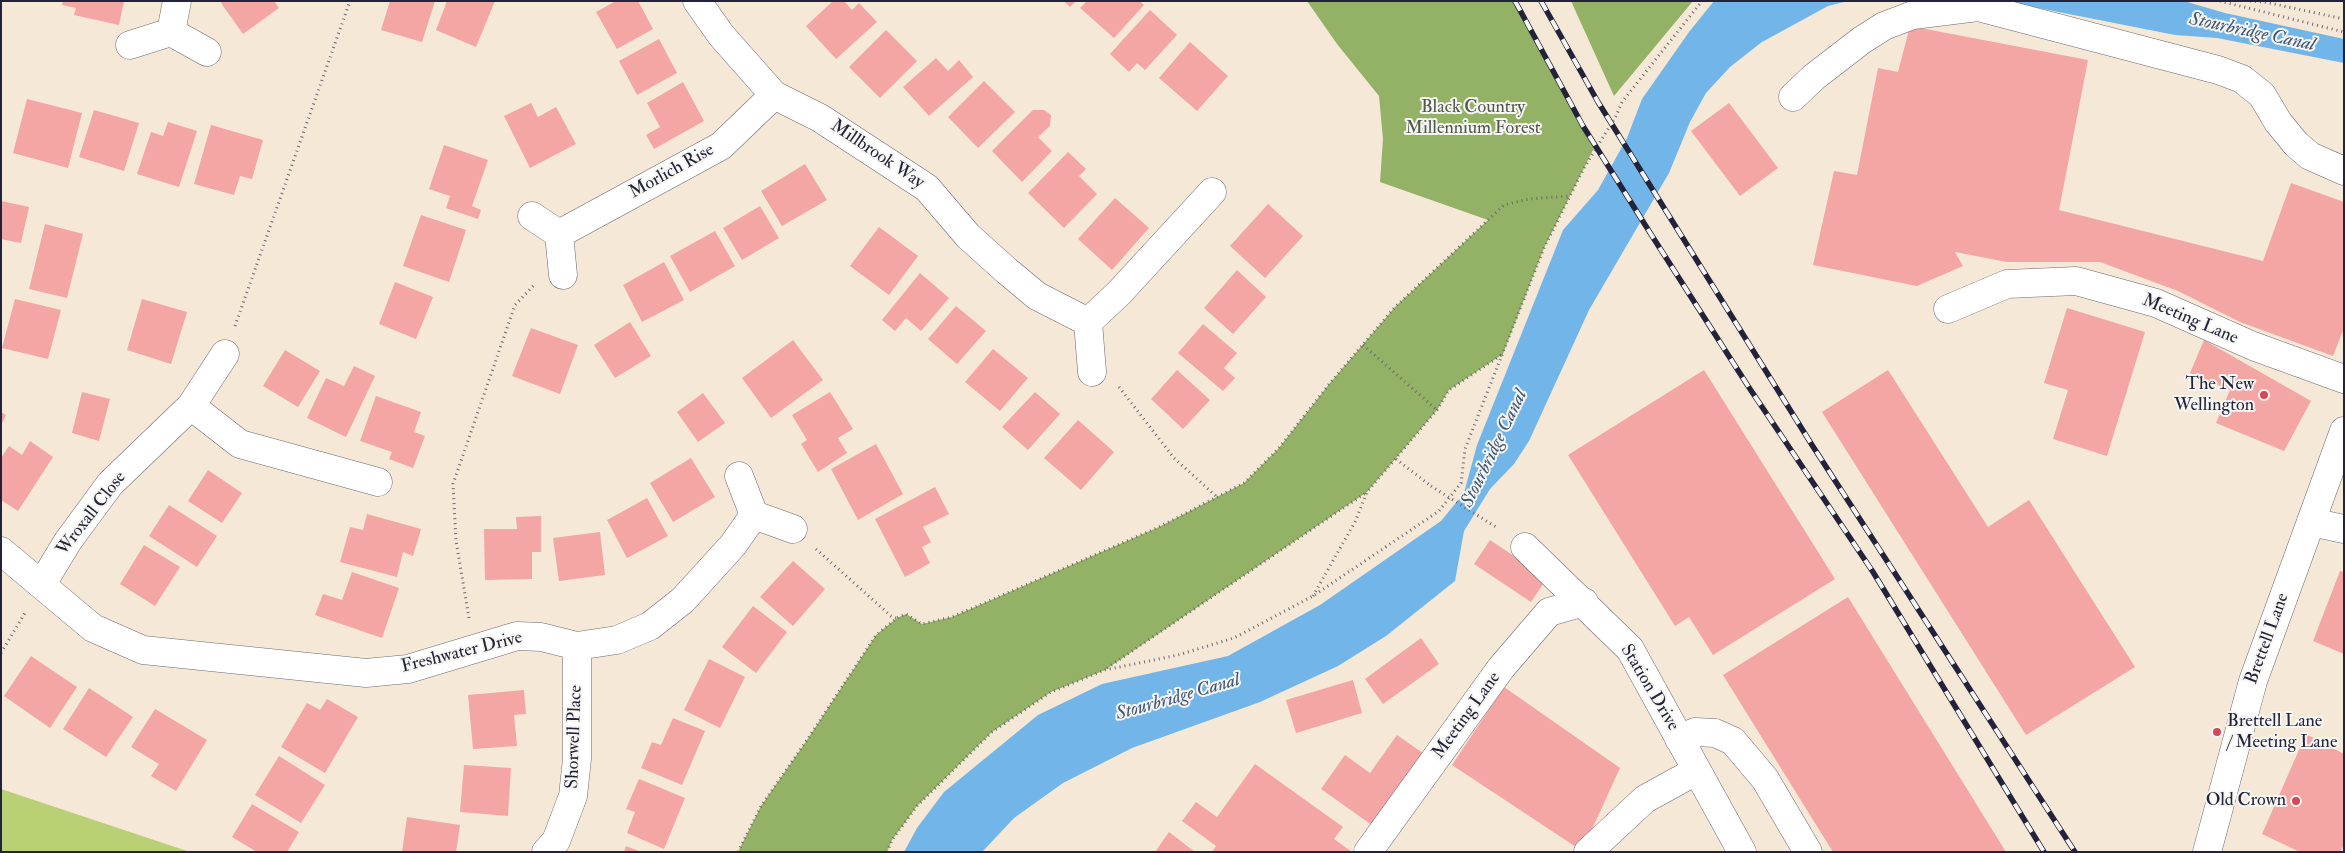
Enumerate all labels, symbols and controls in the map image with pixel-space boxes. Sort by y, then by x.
water label: Stourbridge Canal [2187,9,2317,57]
park label: Black Country Millennium Forest [1406,97,1540,140]
street label: Millbrook Way [826,116,928,194]
street label: Morlich Rise [626,140,718,204]
street label: Meeting Lane [2139,290,2241,350]
place label: The New Wellington [2174,374,2254,416]
water label: Stourbridge Canal [1457,387,1533,511]
marker: The New Wellington [2258,389,2270,401]
street label: Wroxall Close [53,468,131,560]
street label: Brettell Lane [2242,591,2294,687]
street label: Freshwater Drive [399,628,525,678]
street label: Station Drive [1615,641,1683,735]
street label: Meeting Lane [1428,668,1506,764]
water label: Stourbridge Canal [1113,669,1243,727]
street label: Shorwell Place [562,685,588,789]
place label: Brettell Lane / Meeting Lane [2227,711,2337,754]
marker: Brettell Lane / Meeting Lane [2211,726,2223,738]
place label: Old Crown [2206,790,2286,812]
marker: Old Crown [2290,795,2302,807]

